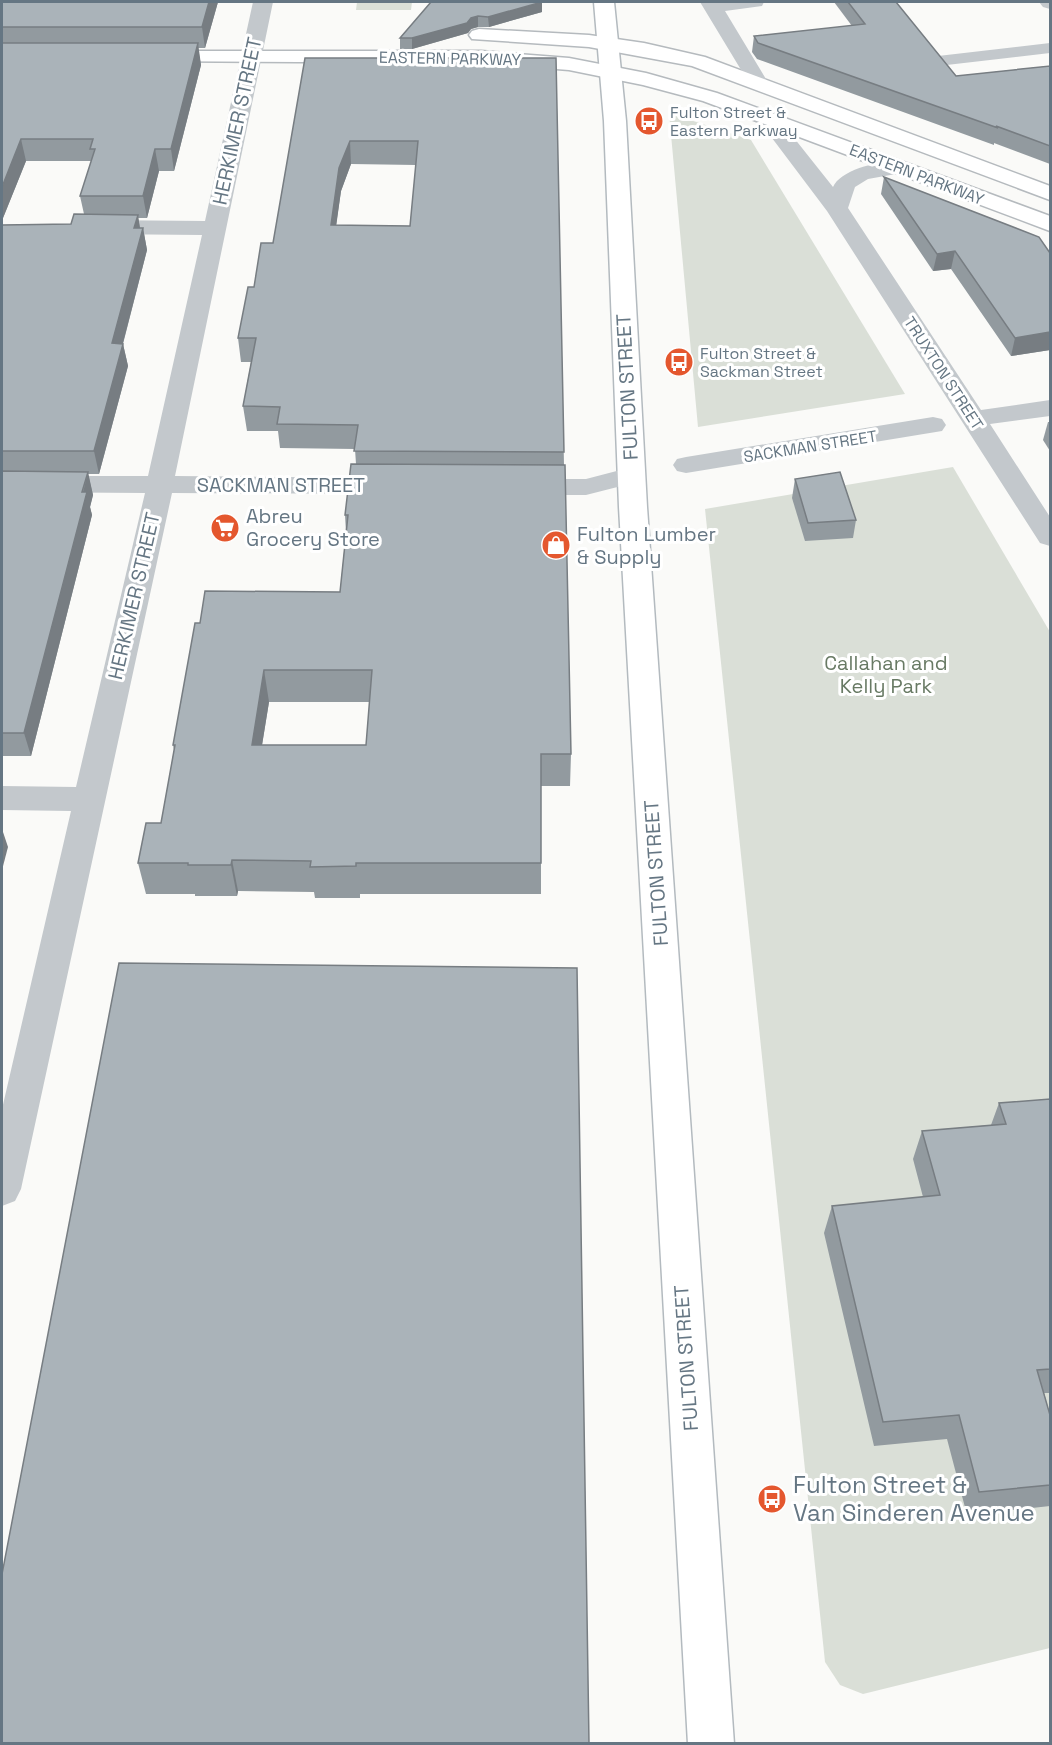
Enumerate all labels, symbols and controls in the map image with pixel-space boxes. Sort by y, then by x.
street label: HERKIMER STREET [207,35,268,207]
street label: EASTERN PARKWAY [379,47,522,70]
place label: Fulton Street & Eastern Parkway [670,102,798,141]
bus stop icon: Fulton Street & Eastern Parkway [633,105,665,137]
street label: EASTERN PARKWAY [847,139,987,210]
street label: FULTON STREET [610,313,644,461]
street label: TRUXTON STREET [899,313,988,434]
place label: Fulton Street & Sackman Street [700,343,823,382]
bus stop icon: Fulton Street & Sackman Street [663,346,695,378]
street label: SACKMAN STREET [742,426,878,467]
street label: SACKMAN STREET [197,472,365,498]
place label: Abreu Grocery Store [246,503,380,552]
street label: HERKIMER STREET [102,510,166,682]
supermarket icon: Abreu Grocery Store [209,512,241,544]
place label: Fulton Lumber & Supply [577,521,716,570]
shop icon: Fulton Lumber & Supply [540,529,572,561]
park label: Callahan and Kelly Park [824,650,948,699]
street label: FULTON STREET [638,799,674,947]
street label: FULTON STREET [668,1284,704,1432]
place label: Fulton Street & Van Sinderen Avenue [793,1469,1035,1528]
bus stop icon: Fulton Street & Van Sinderen Avenue [756,1483,788,1515]

